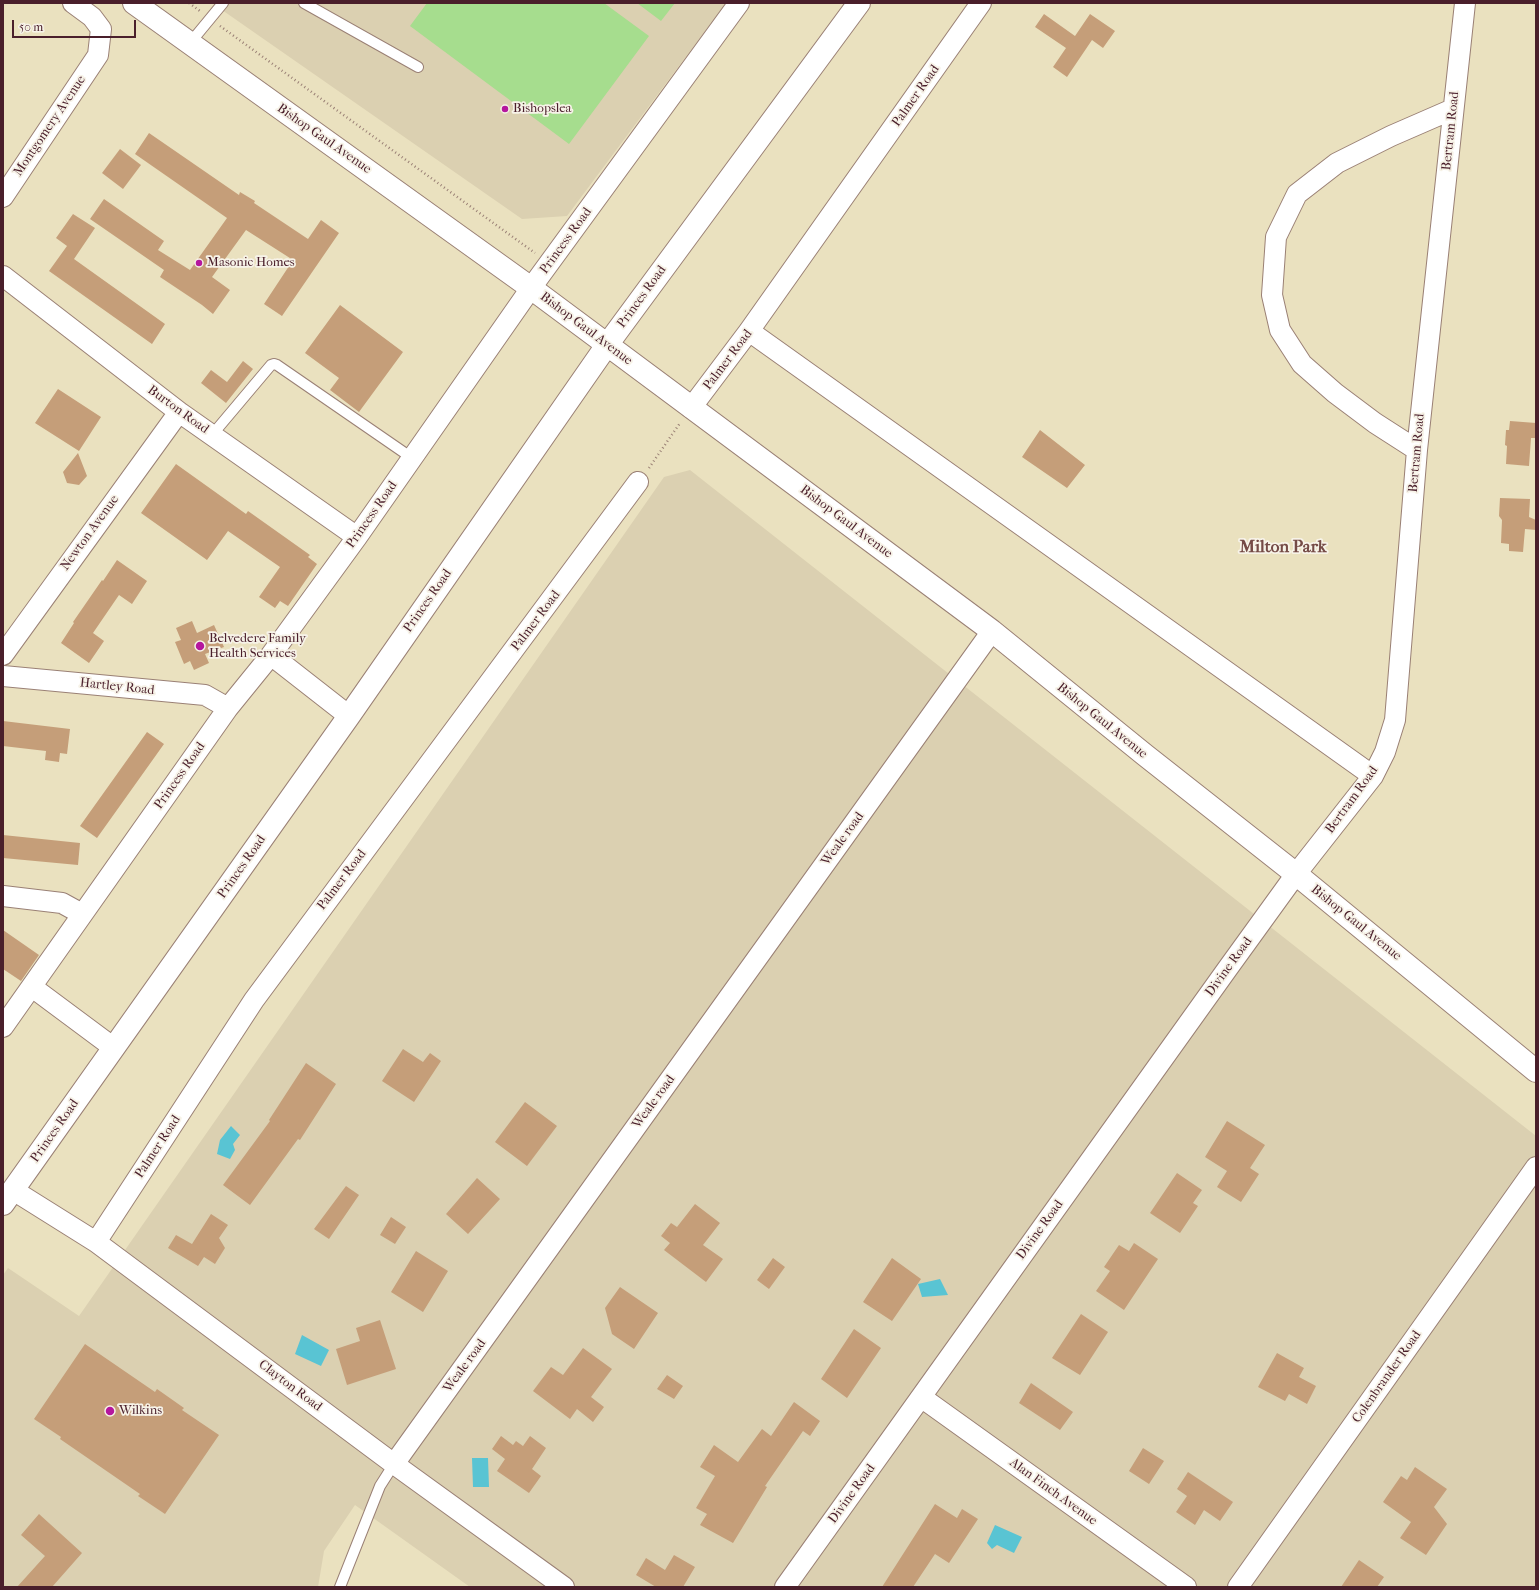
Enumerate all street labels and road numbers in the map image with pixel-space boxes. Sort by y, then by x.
street label: Palmer Road [889,62,943,130]
street label: Montgomery Avenue [11,73,89,179]
street label: Bertram Road [1439,91,1463,171]
street label: Bishop Gaul Avenue [274,101,374,177]
street label: Princess Road [537,205,595,277]
street label: Princes Road [614,263,670,331]
street label: Bishop Gaul Avenue [537,289,635,369]
street label: Palmer Road [700,327,756,393]
street label: Burton Road [144,383,212,437]
street label: Bertram Road [1406,413,1428,493]
street label: Princess Road [343,479,401,551]
street label: Bishop Gaul Avenue [797,482,895,562]
street label: Newton Avenue [58,492,122,574]
street label: Princes Road [401,566,455,636]
street label: Palmer Road [508,588,564,654]
street label: Hartley Road [79,675,155,699]
street label: Bishop Gaul Avenue [1054,680,1150,762]
street label: Princess Road [151,740,209,812]
street label: Bertram Road [1322,763,1382,837]
street label: Weale road [818,809,868,869]
street label: Princes Road [215,832,269,902]
street label: Palmer Road [314,847,370,913]
street label: Bishop Gaul Avenue [1308,882,1404,964]
street label: Divine Road [1202,934,1256,1000]
street label: Weale road [629,1072,679,1132]
street label: Princes Road [28,1096,82,1166]
street label: Palmer Road [132,1113,184,1181]
street label: Divine Road [1013,1197,1067,1263]
street label: Colenbrander Road [1349,1328,1425,1426]
street label: Weale road [440,1336,490,1396]
street label: Clayton Road [255,1357,325,1415]
street label: Alan Finch Avenue [1006,1455,1100,1529]
street label: Divine Road [825,1461,879,1527]

